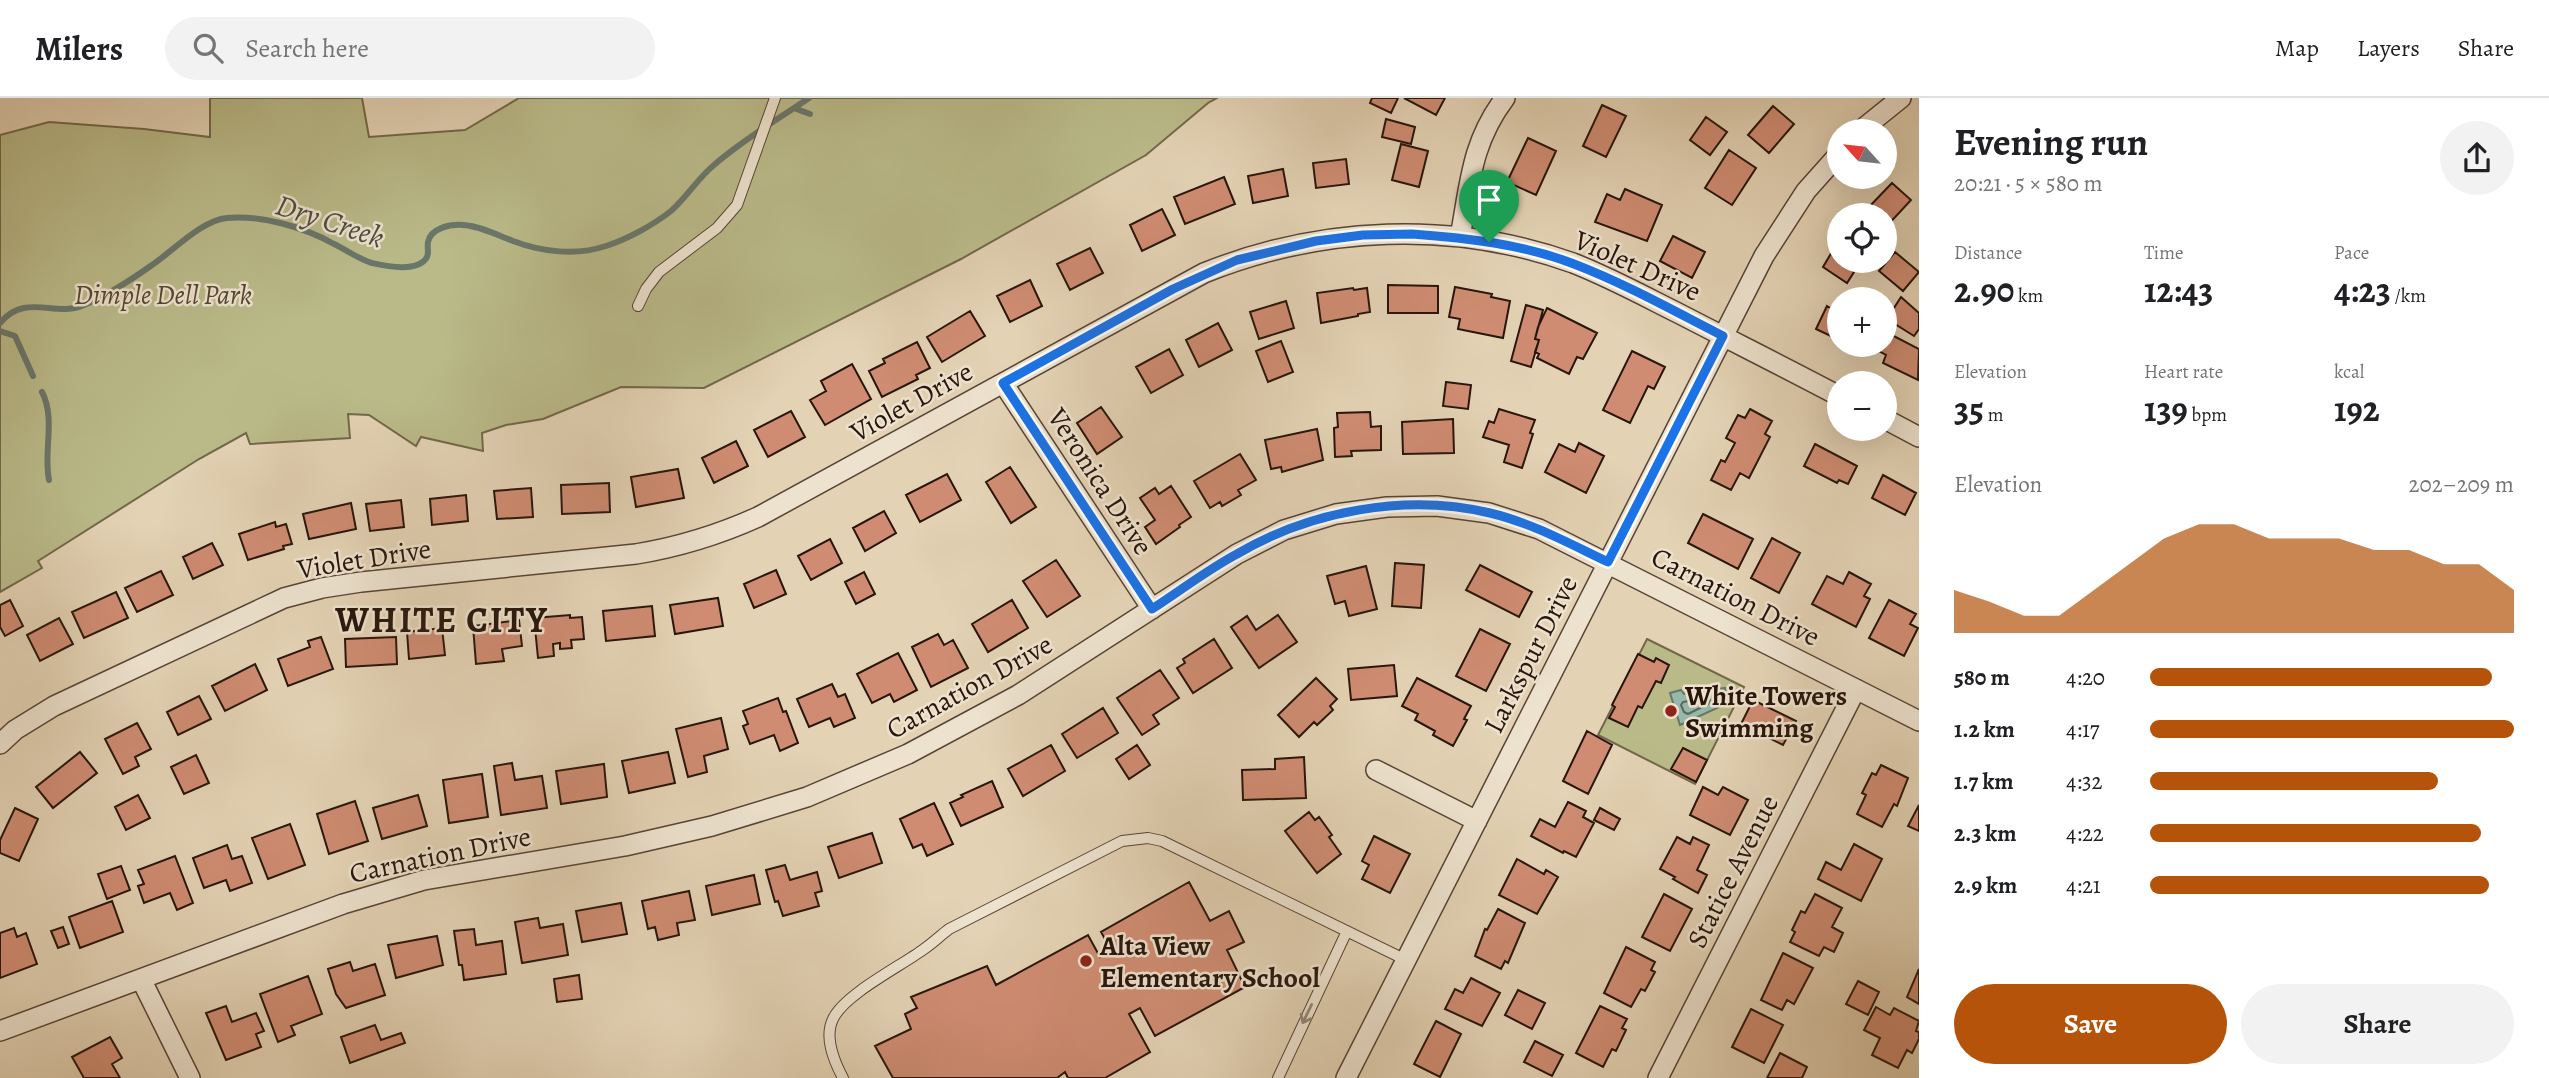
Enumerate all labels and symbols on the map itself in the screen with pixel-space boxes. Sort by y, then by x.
north arrow [1827,119,1897,189]
pin [1459,170,1519,242]
water label: Dry Creek [271,185,389,257]
street label: Violet Drive [1567,221,1707,311]
park label: Dimple Dell Park [74,276,252,314]
street label: Violet Drive [842,353,980,452]
street label: Veronica Drive [1038,400,1162,562]
street label: Violet Drive [294,530,434,588]
street label: Carnation Drive [1645,538,1826,656]
street label: Larkspur Drive [1475,569,1587,740]
district label: WHITE CITY [334,596,549,644]
street label: Carnation Drive [880,626,1059,748]
place label: White Towers Swimming [1684,677,1847,747]
marker: White Towers Swimming [1663,703,1679,719]
street label: Statice Avenue [1678,788,1788,955]
street label: Carnation Drive [346,817,534,893]
place label: Alta View Elementary School [1099,927,1321,997]
marker: Alta View Elementary School [1078,953,1094,969]
one-way arrow [1299,1003,1313,1024]

